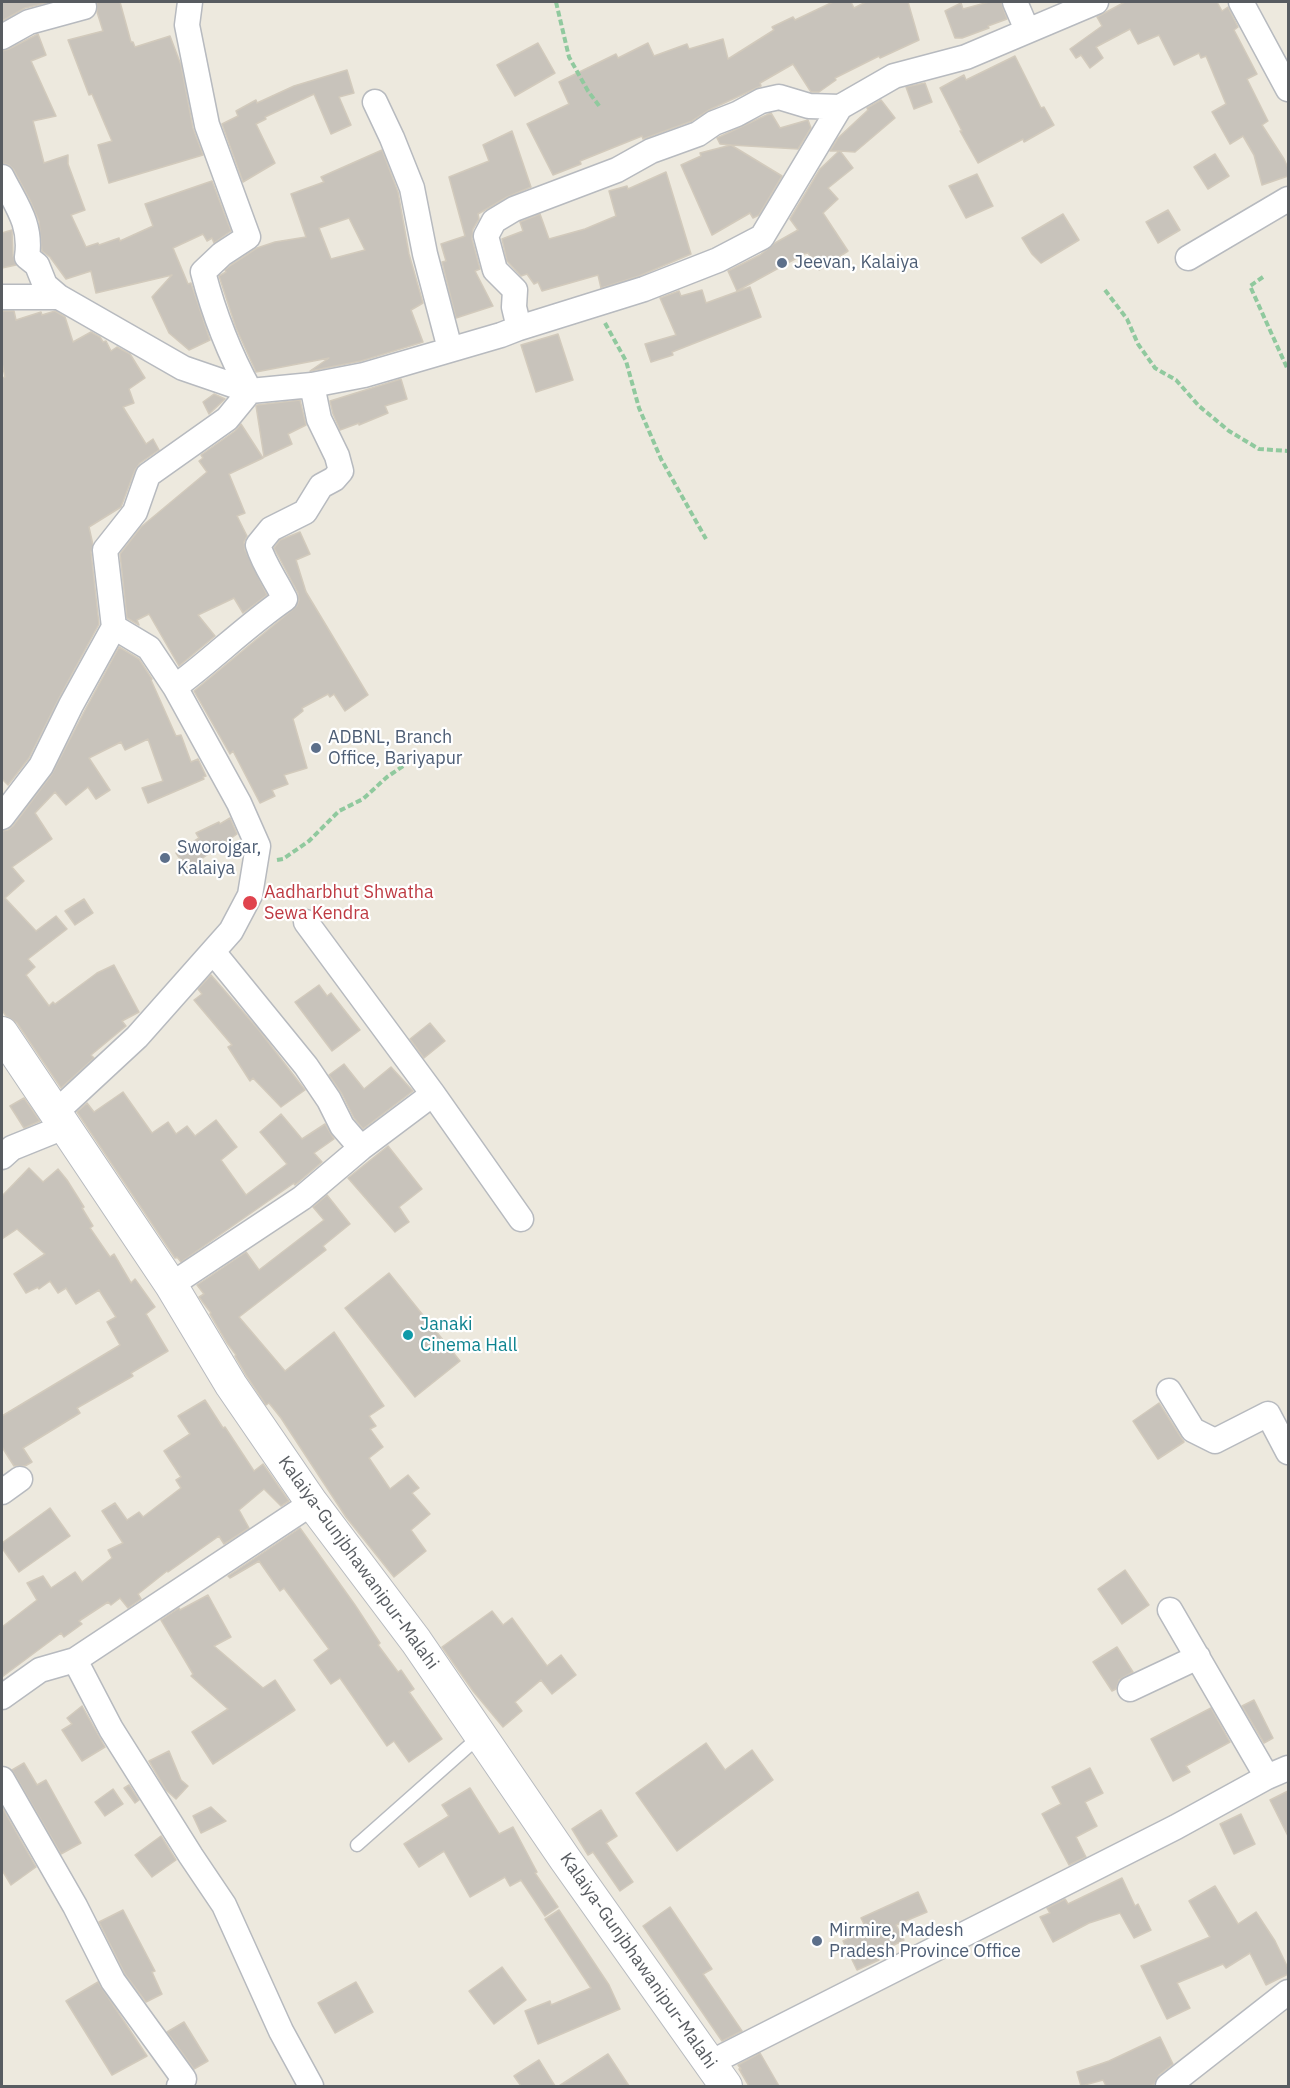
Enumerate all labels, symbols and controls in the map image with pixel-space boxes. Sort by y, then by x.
place label: Jeevan, Kalaiya [794,252,919,274]
marker: Jeevan, Kalaiya [775,256,789,270]
place label: ADBNL, Branch Office, Bariyapur [328,727,462,770]
marker: ADBNL, Branch Office, Bariyapur [309,741,323,755]
place label: Sworojgar, Kalaiya [177,837,261,880]
marker: Sworojgar, Kalaiya [158,851,172,865]
place label: Aadharbhut Shwatha Sewa Kendra [264,882,434,924]
marker: Aadharbhut Shwatha Sewa Kendra [241,894,259,912]
place label: Janaki Cinema Hall [420,1314,517,1356]
marker: Janaki Cinema Hall [401,1328,415,1342]
street label: Kalaiya-Gunjbhawanipur-Malahi [273,1452,443,1674]
street label: Kalaiya-Gunjbhawanipur-Malahi [555,1849,721,2073]
place label: Mirmire, Madesh Pradesh Province Office [829,1920,1021,1962]
marker: Mirmire, Madesh Pradesh Province Office [810,1934,824,1948]

